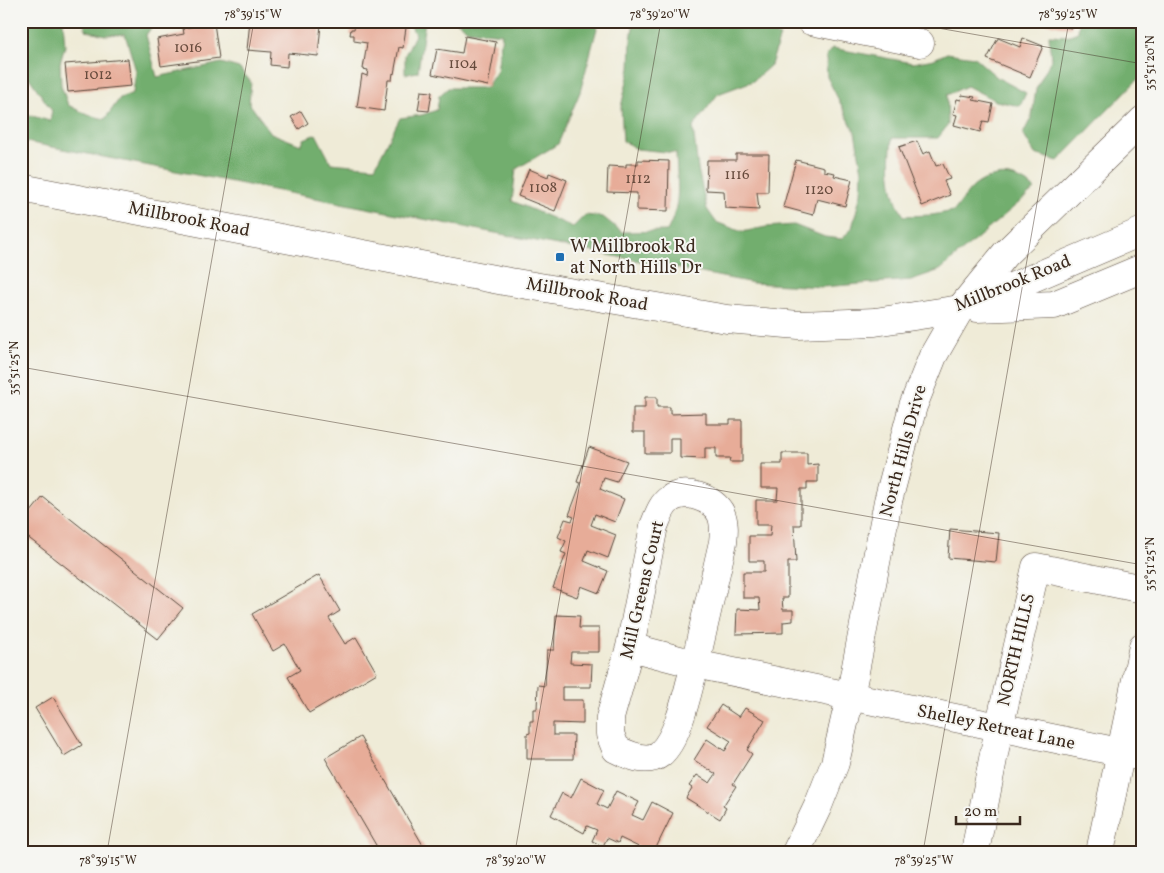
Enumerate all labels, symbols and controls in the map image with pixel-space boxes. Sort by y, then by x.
text: 78°39'15"W [224,7,282,23]
text: 78°39'20"W [630,7,690,23]
text: 78°39'25"W [1038,7,1098,23]
text: 35°51'20"N [1143,35,1159,91]
house number: 1016 [174,38,202,59]
house number: 1104 [448,54,478,75]
house number: 1012 [84,65,112,86]
house number: 1116 [724,165,750,186]
house number: 1112 [625,169,651,190]
house number: 1108 [529,178,557,199]
house number: 1120 [805,180,833,201]
street label: Millbrook Road [126,196,252,244]
place label: W Millbrook Rd at North Hills Dr [570,235,702,281]
street label: Millbrook Road [951,249,1075,319]
marker: W Millbrook Rd at North Hills Dr [554,251,566,263]
street label: Millbrook Road [524,272,650,318]
text: 35°51'25"N [7,341,23,395]
street label: North Hills Drive [874,382,934,520]
street label: Mill Greens Court [615,518,671,662]
text: 35°51'25"N [1143,537,1159,591]
street label: NORTH HILLS [992,591,1042,709]
street label: Shelley Retreat Lane [915,699,1077,757]
scale bar [956,793,1020,825]
text: 20 m [964,802,997,823]
text: 78°39'15"W [79,853,137,869]
text: 78°39'20"W [486,853,546,869]
text: 78°39'25"W [894,853,954,869]

